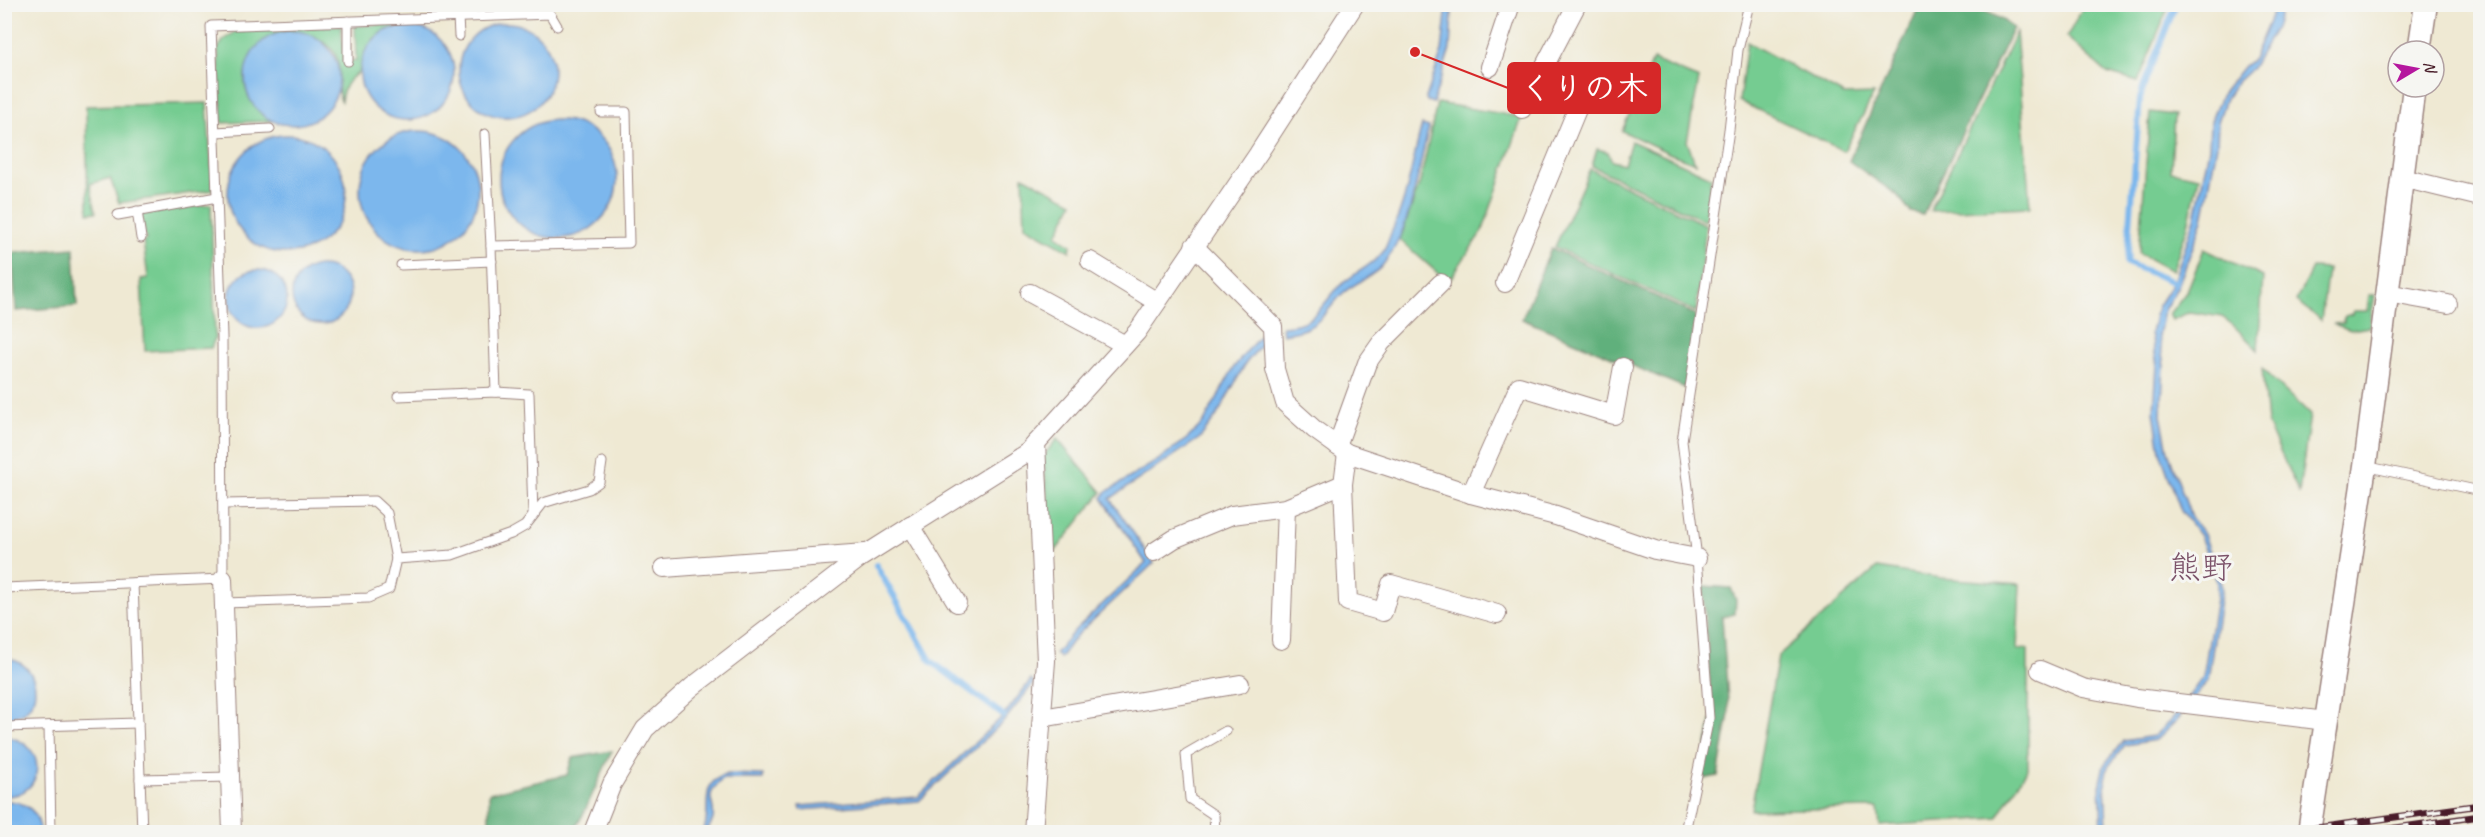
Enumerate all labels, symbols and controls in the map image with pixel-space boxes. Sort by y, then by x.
north arrow [2386,39,2446,99]
text: N [2419,60,2441,76]
callout: くりの木 [1508,63,1660,113]
text: くりの木 [1520,68,1648,109]
district label: 熊野 [2169,547,2233,588]

